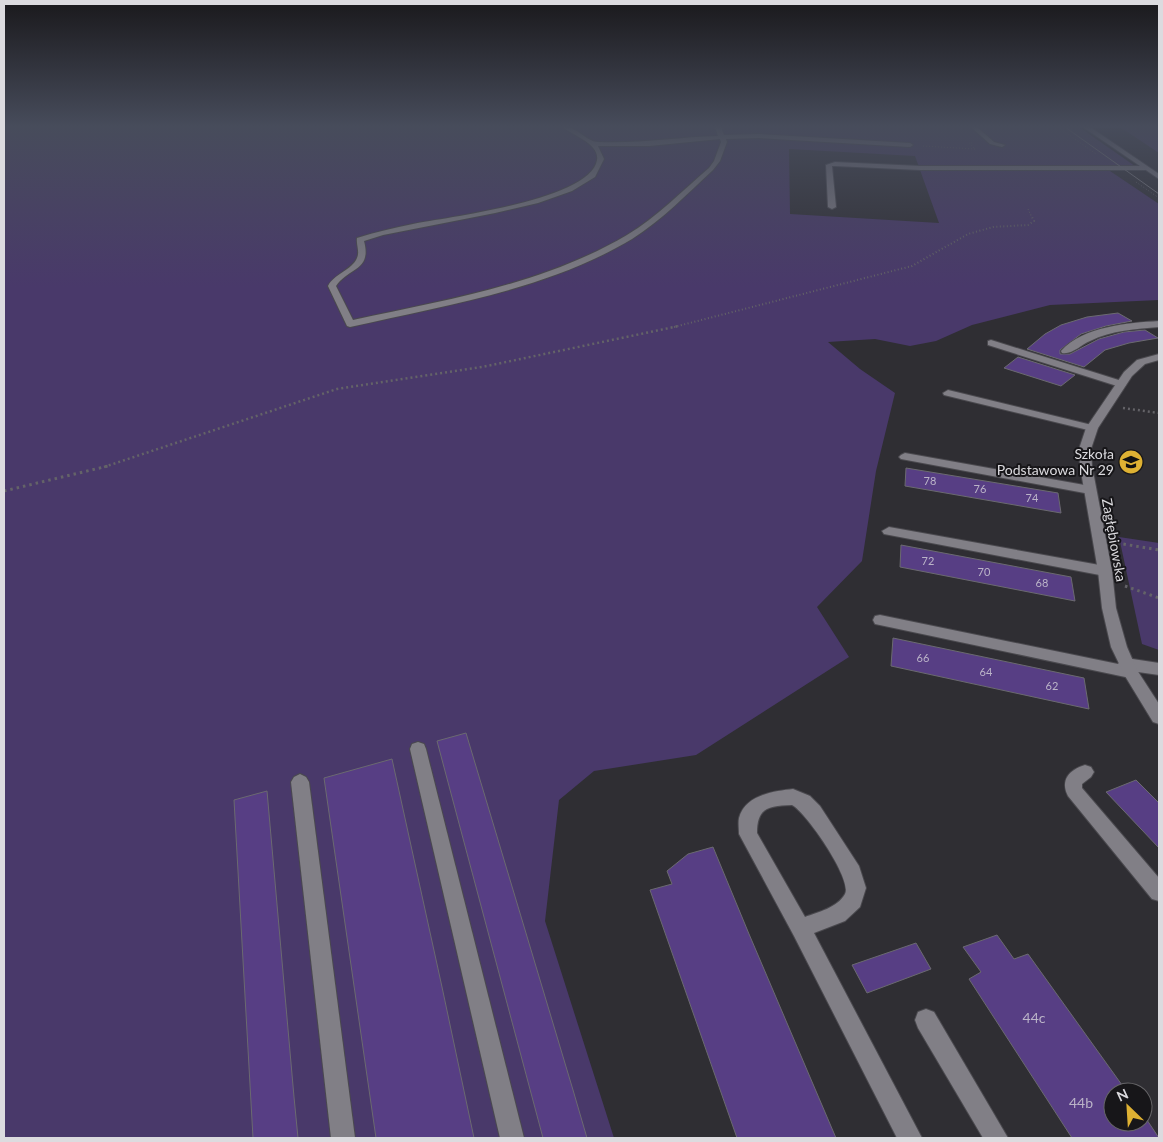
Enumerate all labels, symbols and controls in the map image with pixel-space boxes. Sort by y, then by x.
place label: Szkoła Podstawowa Nr 29 [997,445,1114,478]
school or university icon: Szkoła Podstawowa Nr 29 [1118,449,1144,475]
house number: 78 [924,474,936,487]
house number: 76 [974,482,986,495]
house number: 74 [1026,491,1039,504]
street label: Zagłębiowska [1099,497,1130,583]
house number: 72 [922,554,934,567]
house number: 70 [978,565,991,578]
house number: 68 [1036,576,1048,589]
house number: 66 [917,651,929,664]
house number: 64 [980,665,993,678]
house number: 62 [1046,679,1058,692]
house number: 44c [1023,1009,1046,1026]
north arrow [1103,1082,1153,1132]
text: N [1114,1085,1131,1105]
house number: 44b [1069,1094,1093,1111]

